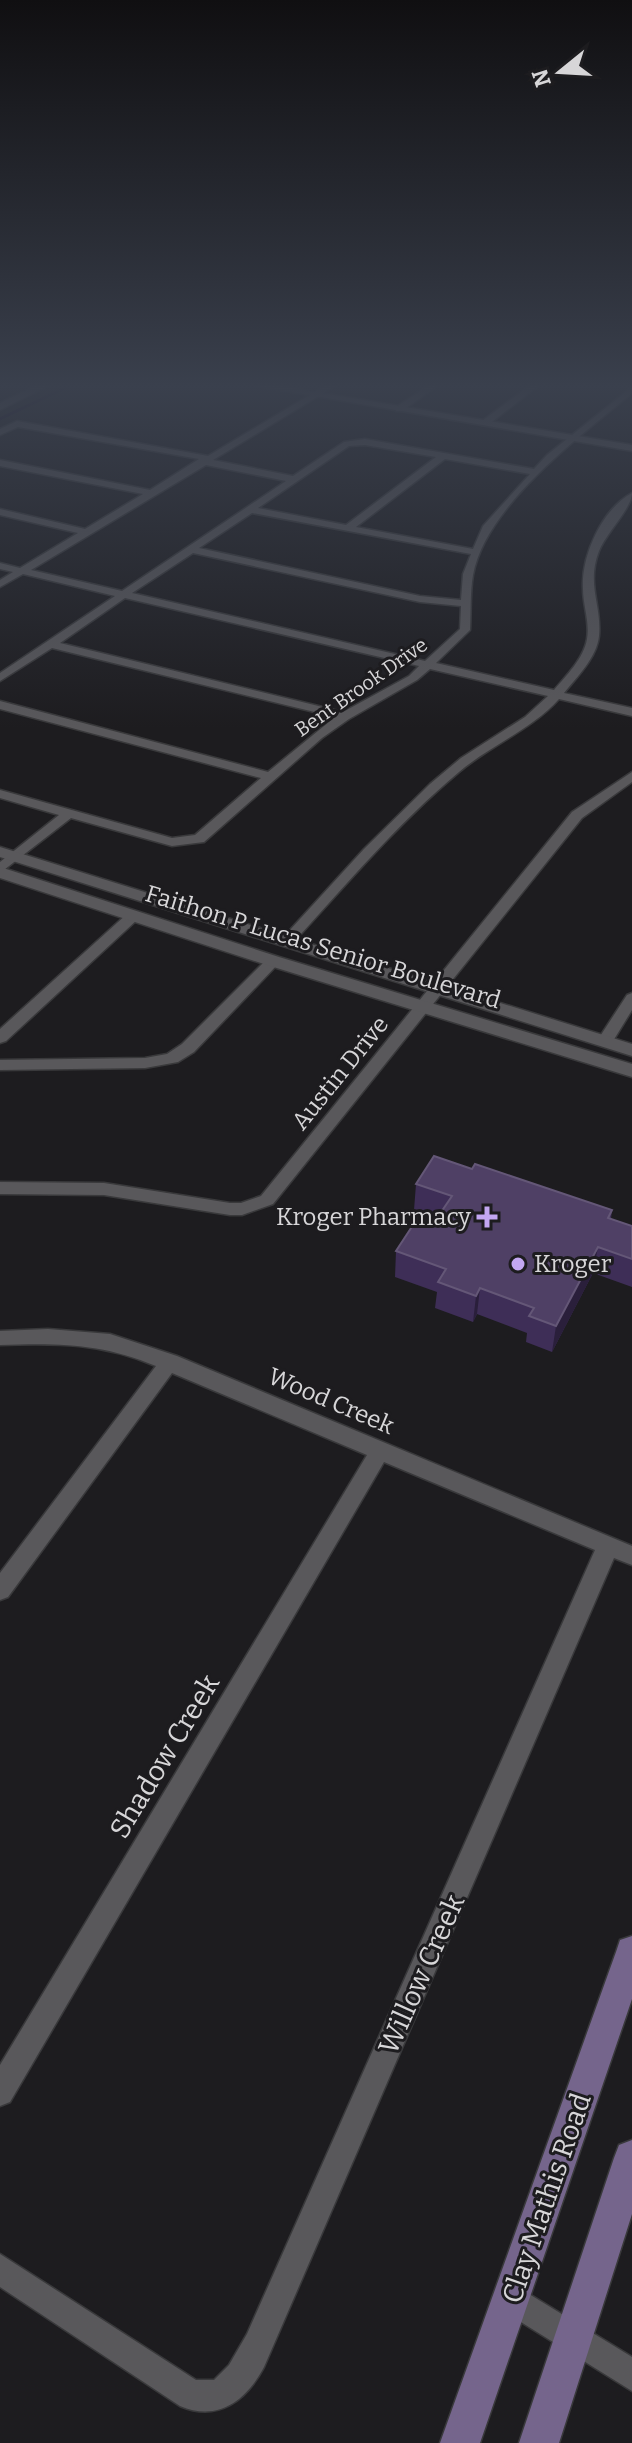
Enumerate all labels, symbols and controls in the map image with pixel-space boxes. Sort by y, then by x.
north arrow [520,32,600,112]
text: N [526,66,557,90]
street label: Bent Brook Drive [290,632,432,742]
street label: Faithon P Lucas Senior Boulevard [142,880,504,1014]
street label: Austin Drive [286,1011,394,1135]
place label: Kroger Pharmacy [276,1203,471,1231]
marker: Kroger Pharmacy [478,1208,496,1226]
place label: Kroger [534,1250,612,1278]
marker: Kroger [509,1255,527,1273]
street label: Wood Creek [264,1362,399,1440]
street label: Shadow Creek [103,1668,226,1844]
street label: Willow Creek [372,1889,471,2059]
street label: Clay Mathis Road [495,2089,598,2308]

